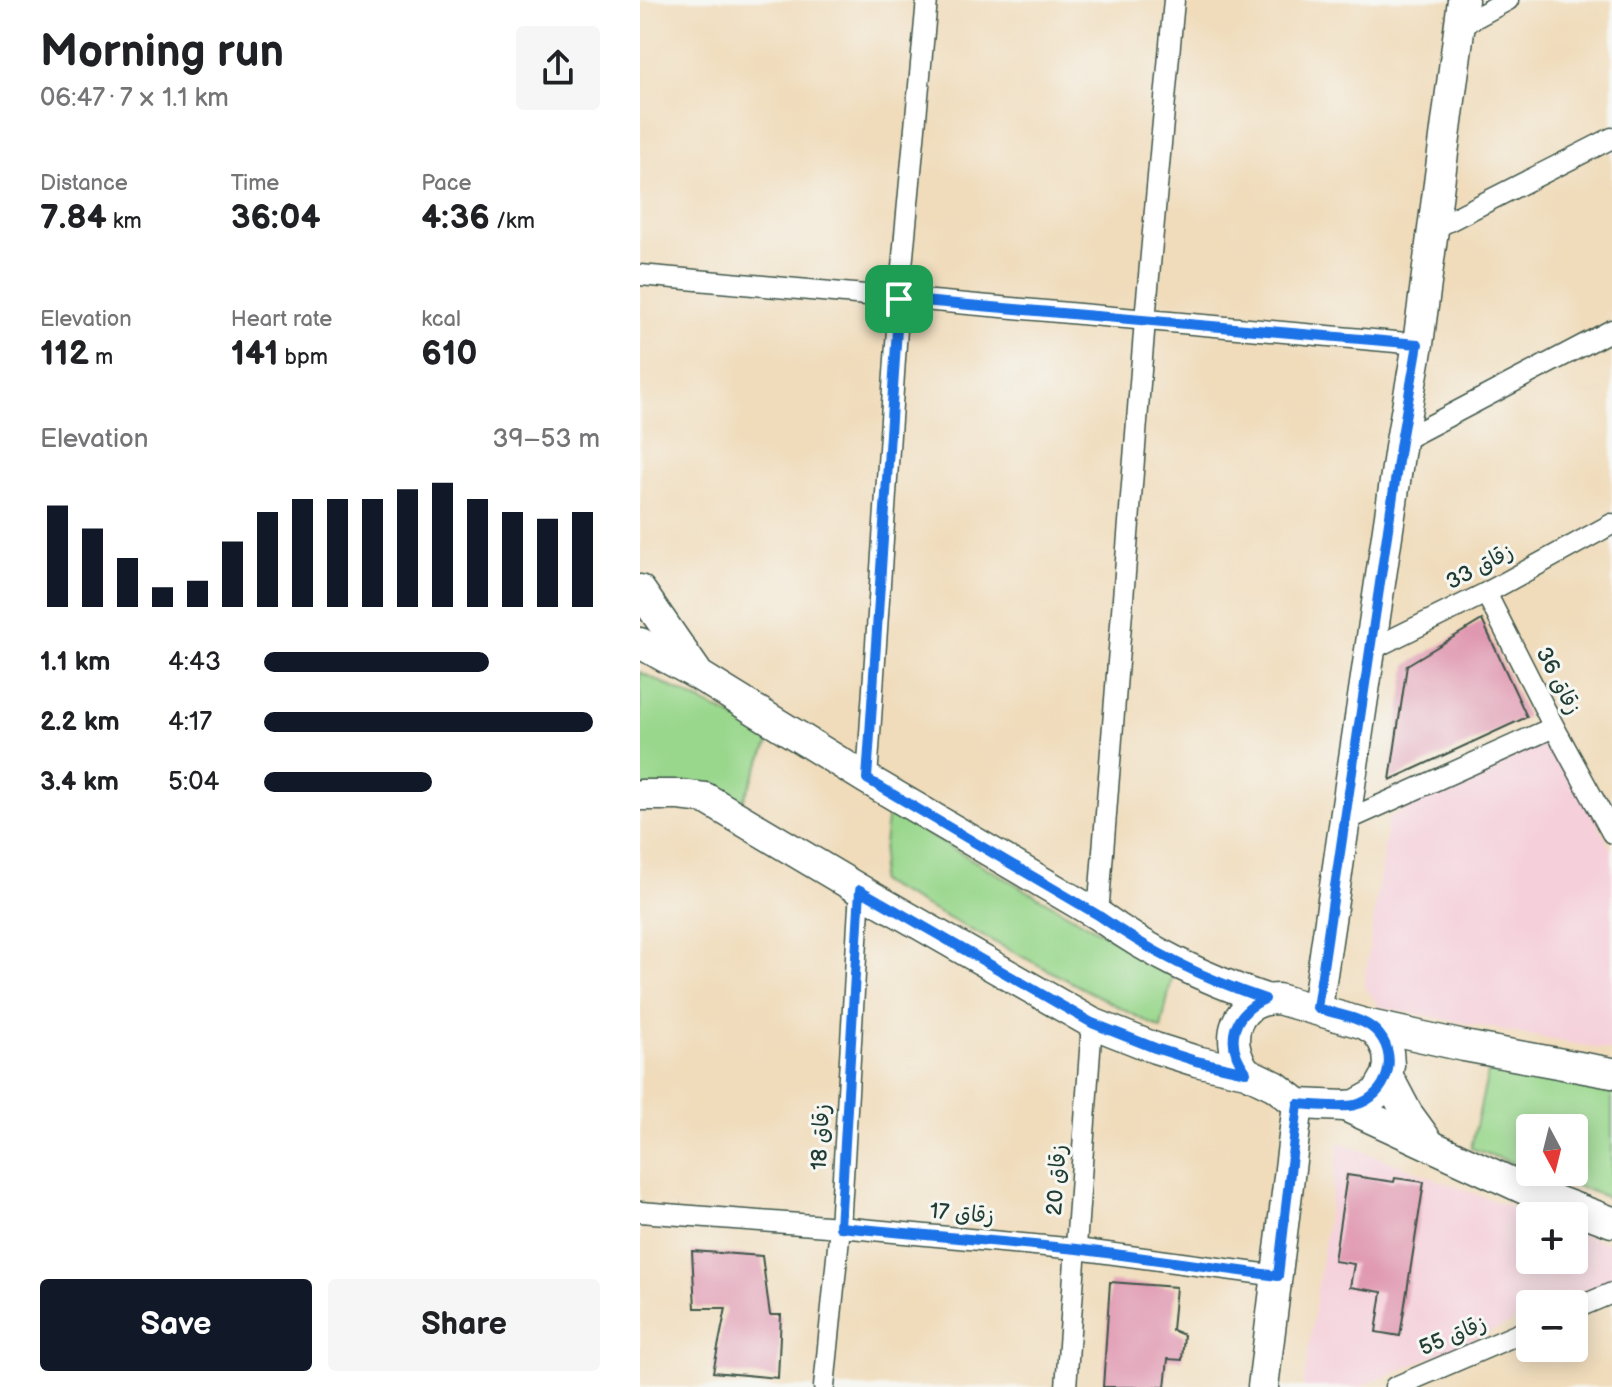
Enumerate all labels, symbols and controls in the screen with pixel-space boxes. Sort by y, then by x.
text: Morning run [40,26,284,79]
button: share [516,26,600,110]
text: 06:47 · 7 × 1.1 km [40,83,229,114]
text: Distance [40,170,128,197]
text: Time [231,170,279,197]
text: Pace [421,170,472,197]
text: 7.84 [40,197,107,238]
text: 36:04 [231,197,320,238]
text: 4:36 [421,197,490,238]
text: km [107,208,142,235]
text: /km [490,208,535,235]
pin [865,265,933,333]
icon: arrive [877,277,921,321]
text: Elevation [40,306,132,333]
text: Heart rate [231,306,332,333]
text: kcal [421,306,461,333]
text: 112 [40,333,89,374]
text: 141 [231,333,279,374]
text: 610 [421,333,477,374]
text: m [89,344,113,371]
text: bpm [279,344,328,371]
text: Elevation [40,424,148,455]
text: 39–53 m [492,424,600,455]
street label: زقاق 33 [1442,538,1518,596]
street label: زقاق 36 [1530,643,1586,719]
text: 1.1 km [40,647,110,678]
text: 4:43 [168,647,221,678]
text: 2.2 km [40,707,120,738]
text: 4:17 [168,707,212,738]
text: 3.4 km [40,767,119,798]
text: 5:04 [168,767,219,798]
street label: زقاق 18 [806,1103,836,1171]
north arrow [1516,1114,1588,1186]
map controls [1516,1114,1588,1362]
street label: زقاق 20 [1041,1144,1073,1216]
street label: زقاق 17 [929,1198,995,1230]
button: + [1516,1202,1588,1274]
button: Save [40,1279,312,1371]
button: Share [328,1279,600,1371]
button: − [1516,1290,1588,1362]
street label: زقاق 55 [1415,1310,1491,1362]

